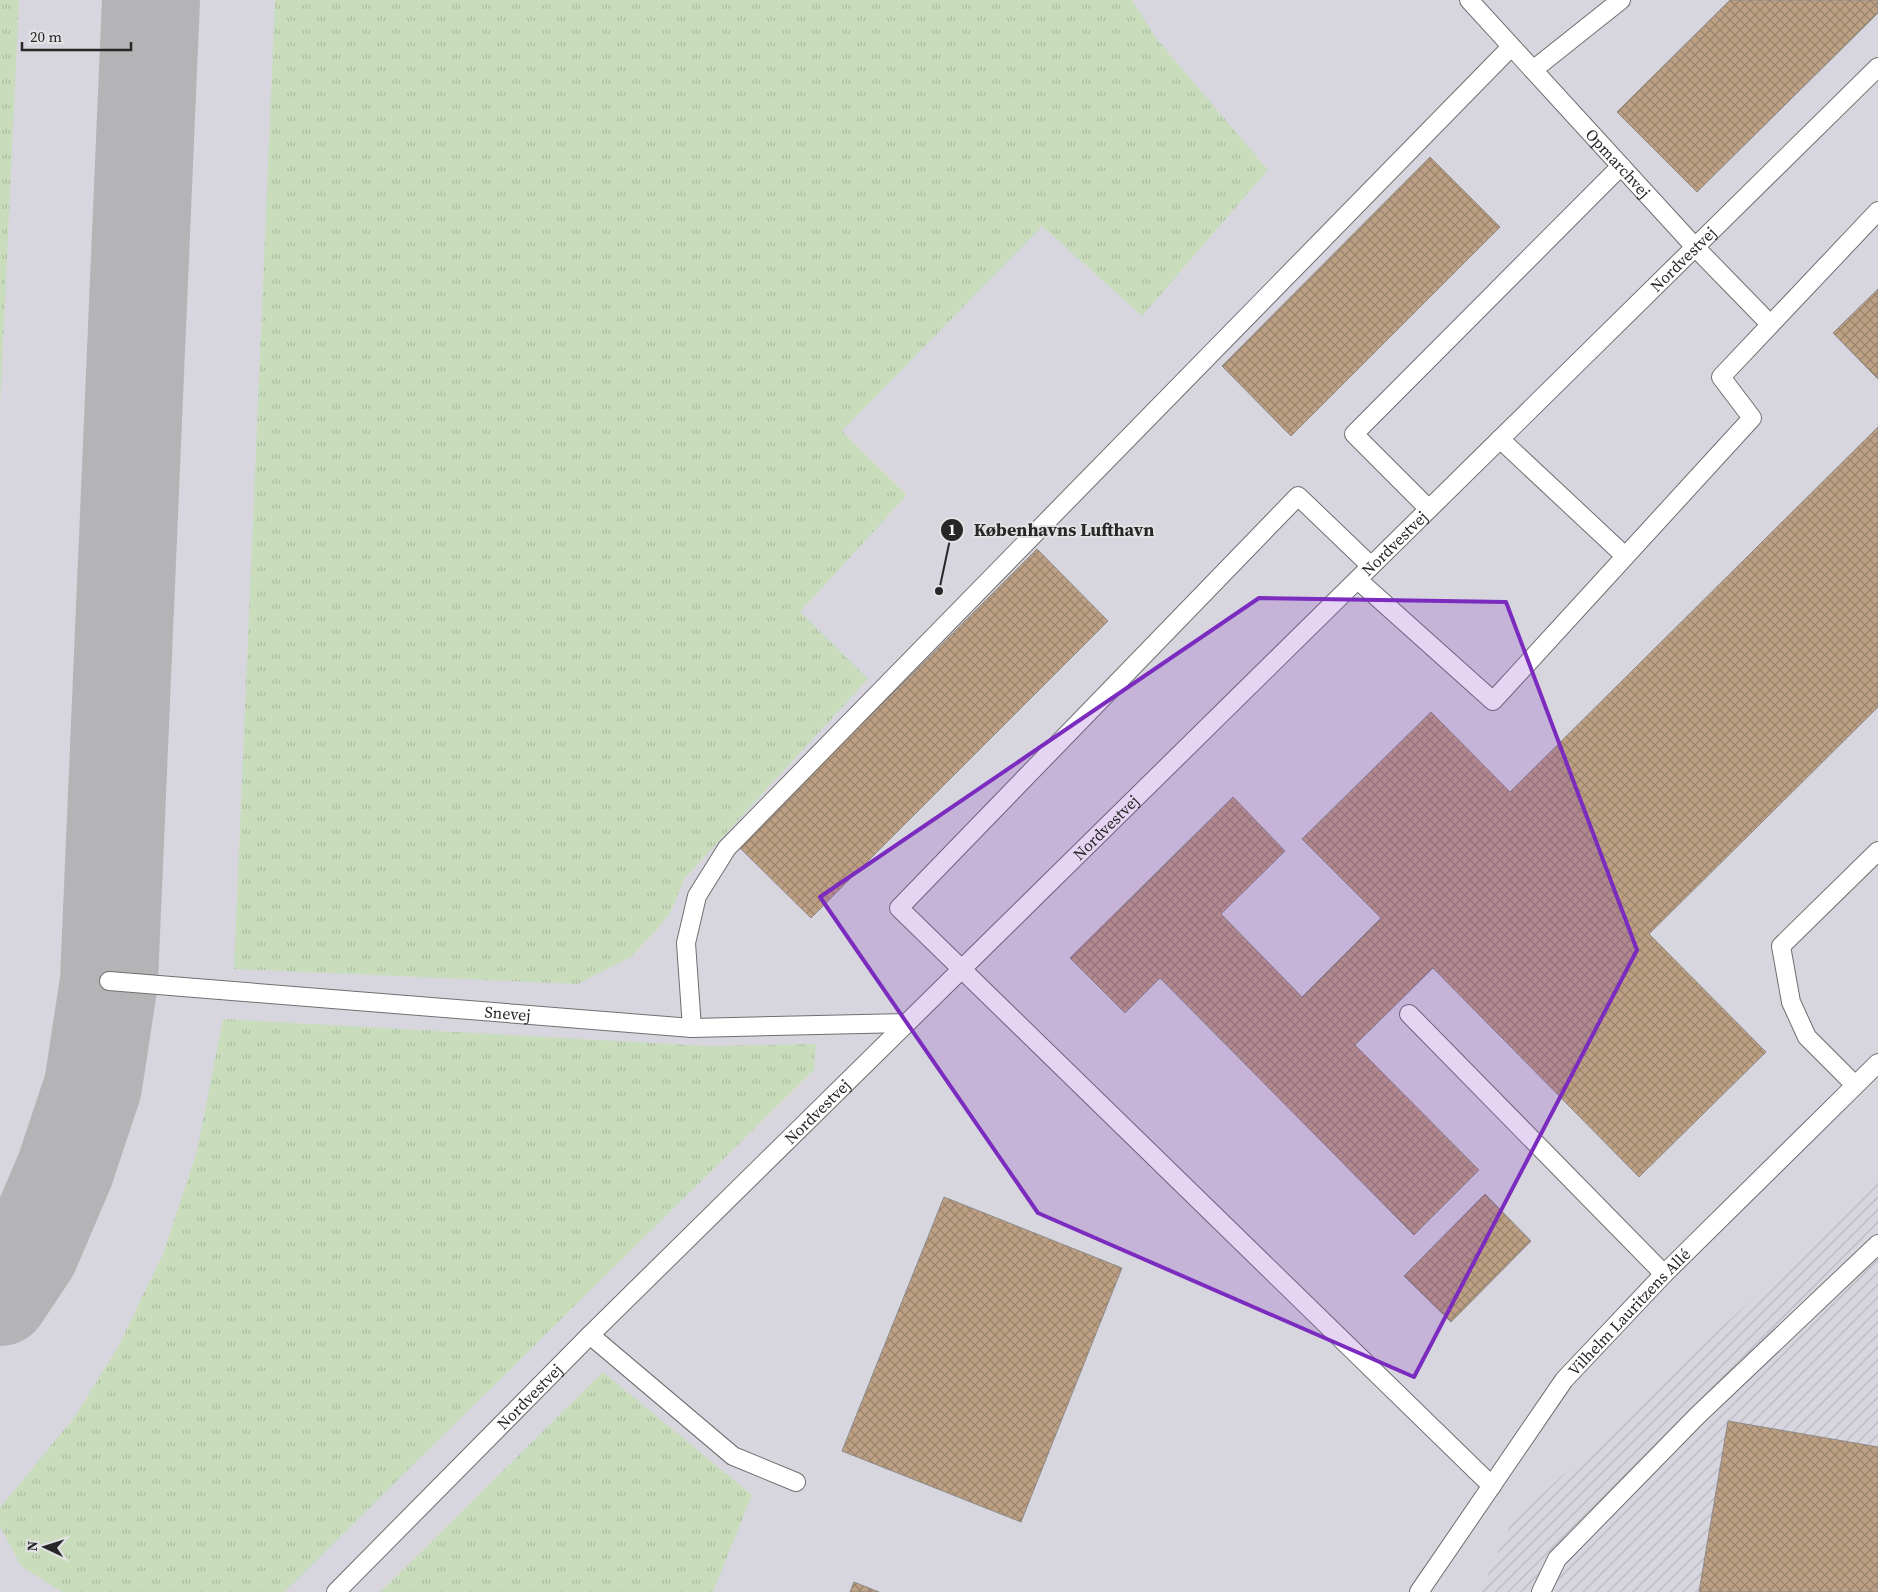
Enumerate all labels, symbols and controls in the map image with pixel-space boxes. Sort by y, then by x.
scale bar [22,20,131,52]
text: 20 m [30,26,62,47]
street label: Opmarchvej [1581,124,1656,203]
street label: Nordvestvej [1645,222,1721,297]
street label: Nordvestvej [1356,506,1432,581]
callout: Københavns Lufthavn [939,513,1165,546]
text: Københavns Lufthavn [974,517,1154,542]
text: 1 [948,519,956,540]
street label: Nordvestvej [1068,790,1144,865]
street label: Snevej [484,1000,532,1026]
street label: Nordvestvej [779,1074,855,1149]
street label: Vilhelm Lauritzens Allé [1563,1243,1695,1380]
street label: Nordvestvej [492,1359,567,1434]
north arrow [20,1522,70,1572]
text: N [22,1540,42,1552]

